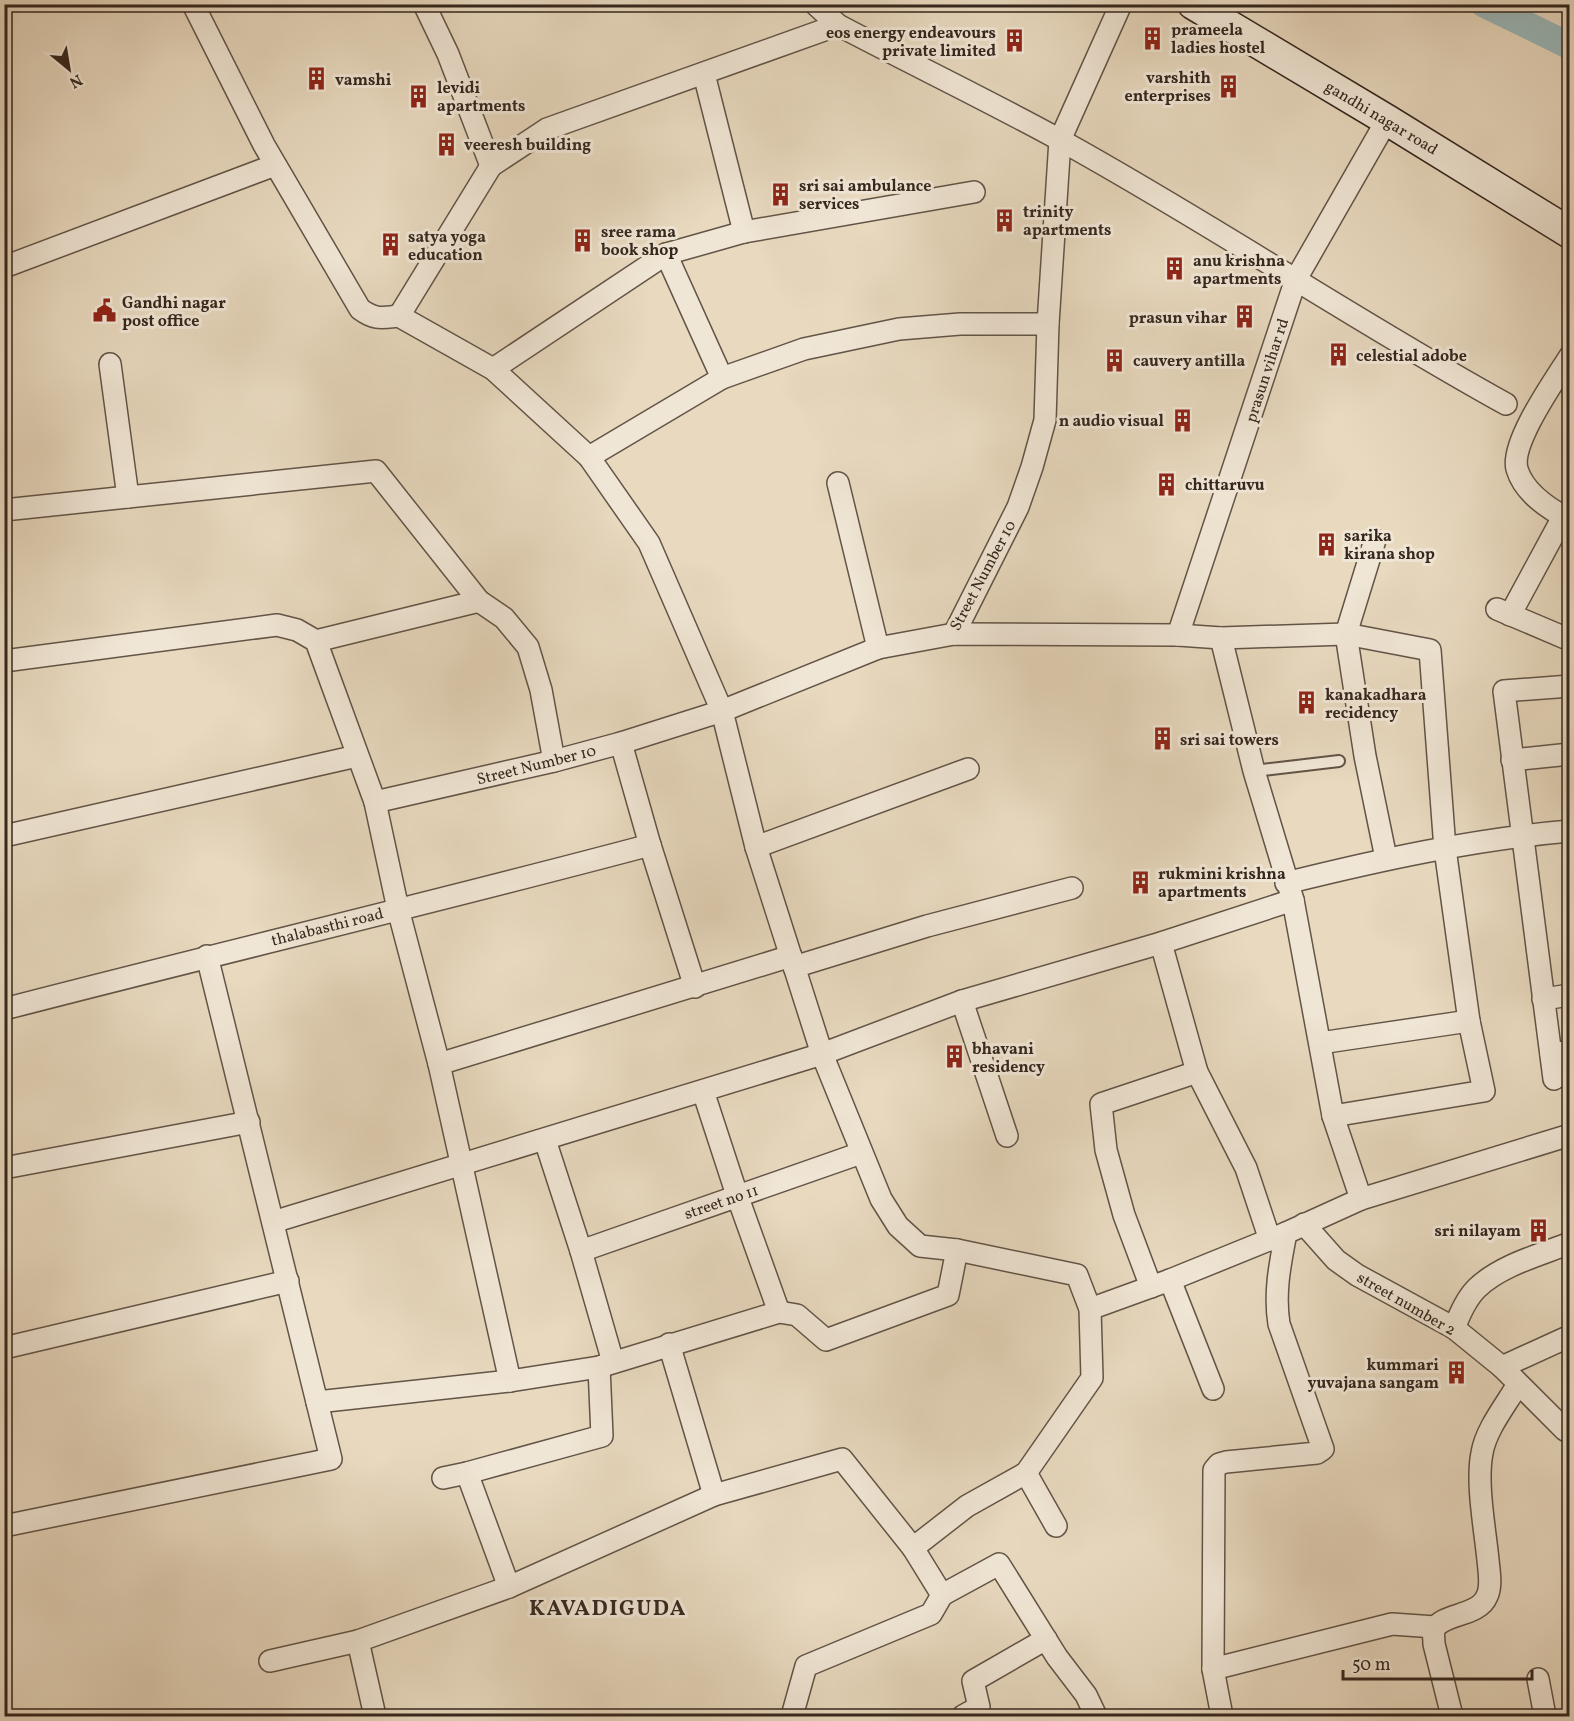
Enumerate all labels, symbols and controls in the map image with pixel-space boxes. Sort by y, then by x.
place label: prameela ladies hostel [1171,20,1266,60]
place label: eos energy endeavours private limited [826,23,996,63]
building icon: prameela ladies hostel [1140,25,1166,51]
building icon: eos energy endeavours private limited [1001,28,1027,54]
north arrow [39,39,99,99]
building icon: vamshi [304,66,330,92]
text: N [65,68,86,93]
place label: varshith enterprises [1124,68,1211,108]
place label: vamshi [335,70,392,92]
building icon: varshith enterprises [1216,73,1242,99]
street label: gandhi nagar road [1320,76,1442,161]
place label: levidi apartments [437,78,525,118]
building icon: levidi apartments [406,83,432,109]
building icon: veeresh building [433,131,459,157]
place label: veeresh building [464,135,591,157]
place label: sri sai ambulance services [799,176,931,216]
building icon: sri sai ambulance services [768,181,794,207]
place label: trinity apartments [1023,202,1111,242]
building icon: trinity apartments [992,207,1018,233]
place label: sree rama book shop [601,222,678,262]
place label: satya yoga education [408,227,486,267]
building icon: sree rama book shop [570,227,596,253]
building icon: satya yoga education [377,232,403,258]
place label: anu krishna apartments [1193,251,1285,291]
building icon: anu krishna apartments [1162,256,1188,282]
place label: Gandhi nagar post office [122,293,226,333]
public building icon: Gandhi nagar post office [91,298,117,324]
building icon: prasun vihar [1232,304,1258,330]
place label: prasun vihar [1129,308,1227,330]
street label: prasun vihar rd [1241,316,1295,426]
building icon: celestial adobe [1325,342,1351,368]
place label: celestial adobe [1356,346,1467,368]
building icon: cauvery antilla [1102,347,1128,373]
place label: cauvery antilla [1133,351,1245,373]
building icon: n audio visual [1169,407,1195,433]
place label: n audio visual [1059,411,1165,433]
building icon: chittaruvu [1154,471,1180,497]
place label: chittaruvu [1185,475,1265,497]
street label: Street Number 10 [945,517,1022,635]
place label: sarika kirana shop [1344,526,1435,566]
building icon: sarika kirana shop [1313,531,1339,557]
place label: kanakadhara recidency [1325,685,1427,725]
building icon: kanakadhara recidency [1294,690,1320,716]
building icon: sri sai towers [1149,726,1175,752]
place label: sri sai towers [1180,730,1279,752]
street label: Street Number 10 [475,740,598,791]
place label: rukmini krishna apartments [1158,864,1286,904]
building icon: rukmini krishna apartments [1127,869,1153,895]
street label: thalabasthi road [269,903,386,953]
place label: bhavani residency [972,1039,1045,1079]
building icon: bhavani residency [941,1044,967,1070]
street label: street no 11 [682,1180,762,1226]
building icon: sri nilayam [1526,1217,1552,1243]
place label: sri nilayam [1434,1221,1521,1243]
street label: street number 2 [1353,1268,1459,1342]
place label: kummari yuvajana sangam [1307,1355,1439,1395]
building icon: kummari yuvajana sangam [1444,1360,1470,1386]
district label: KAVADIGUDA [529,1594,687,1625]
scale bar [1343,1643,1532,1681]
text: 50 m [1352,1653,1391,1678]

